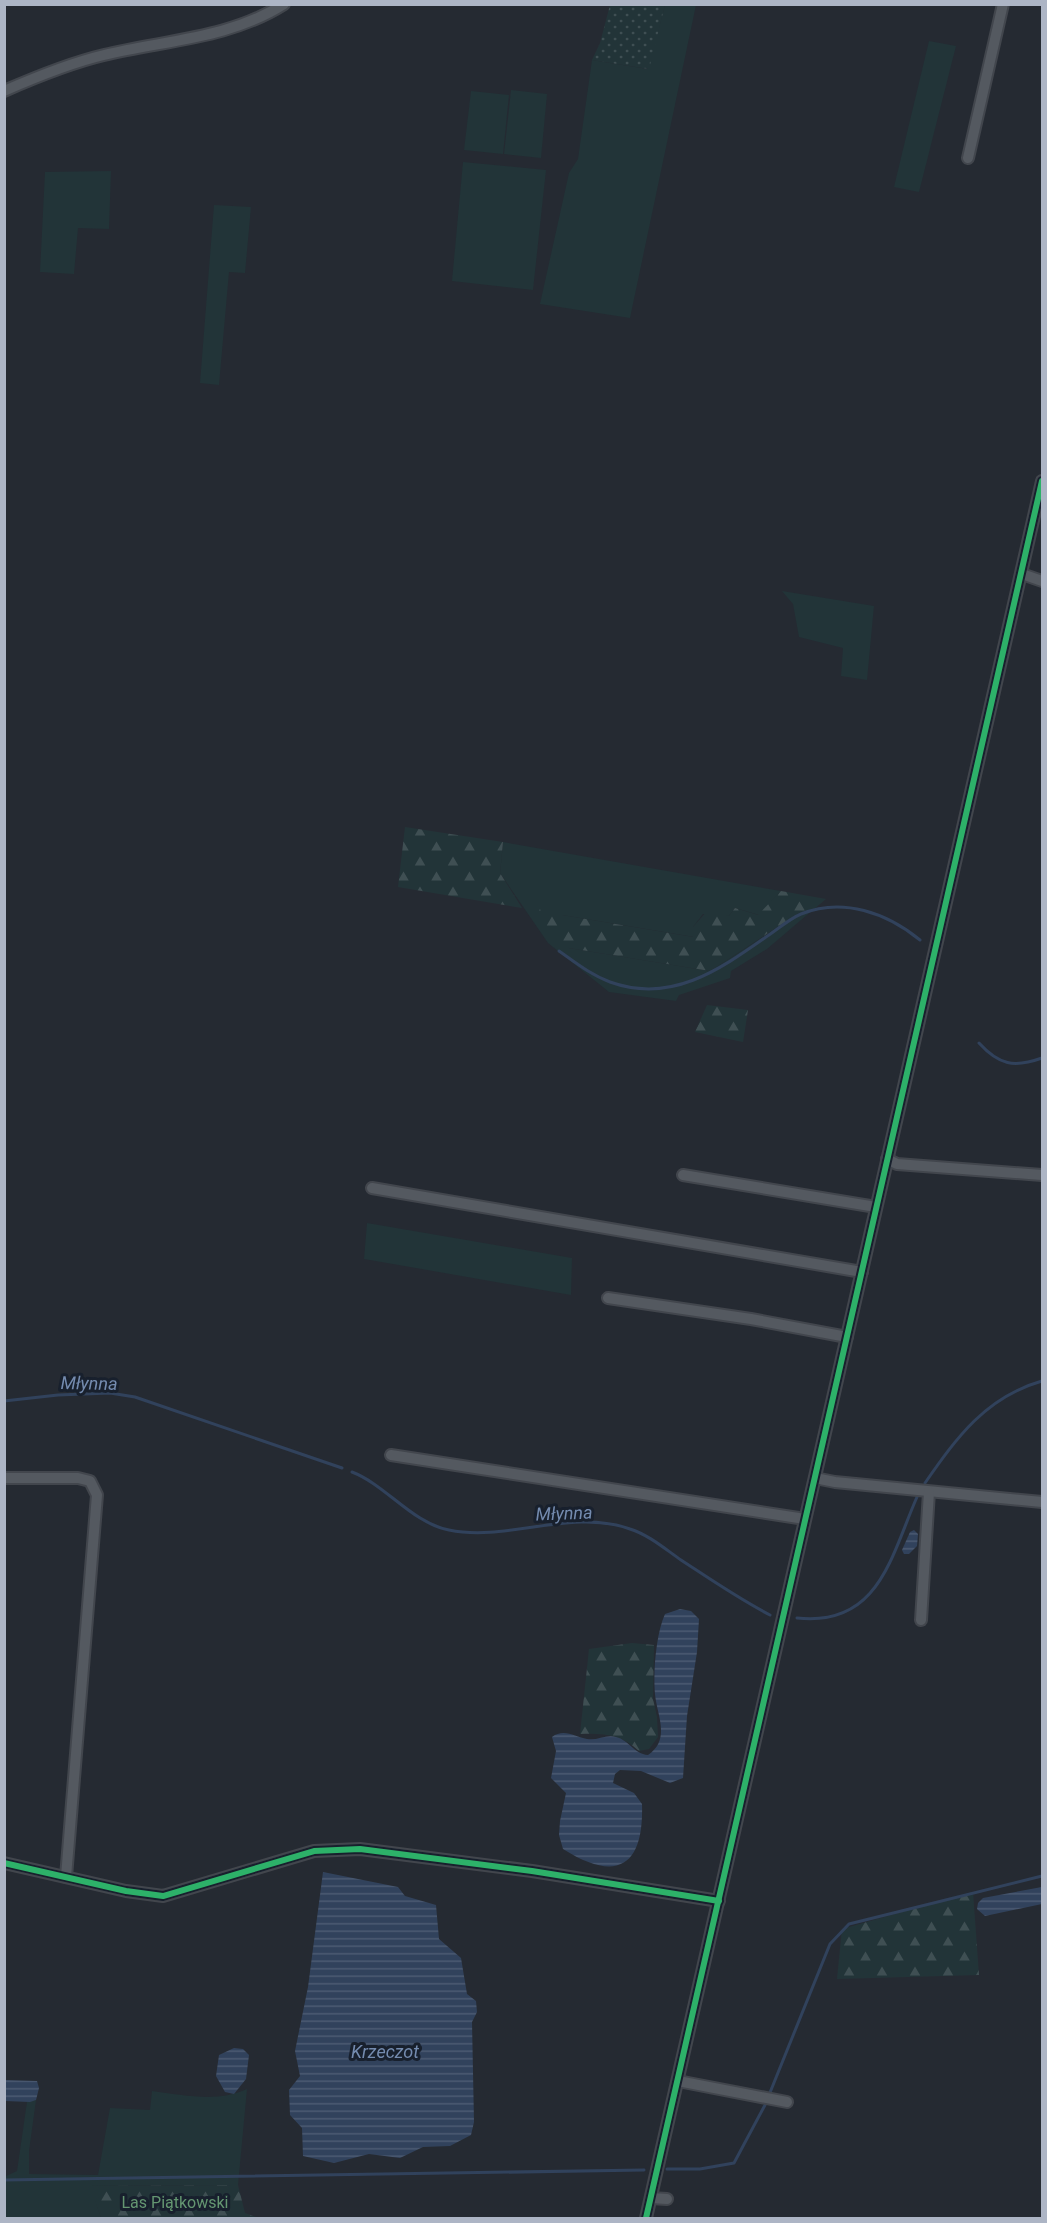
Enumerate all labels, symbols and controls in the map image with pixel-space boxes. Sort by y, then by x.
water label: Młynna [60,1372,118,1394]
water label: Młynna [535,1502,593,1524]
water label: Krzeczot [351,2041,419,2062]
park label: Las Piątkowski [122,2193,228,2212]

